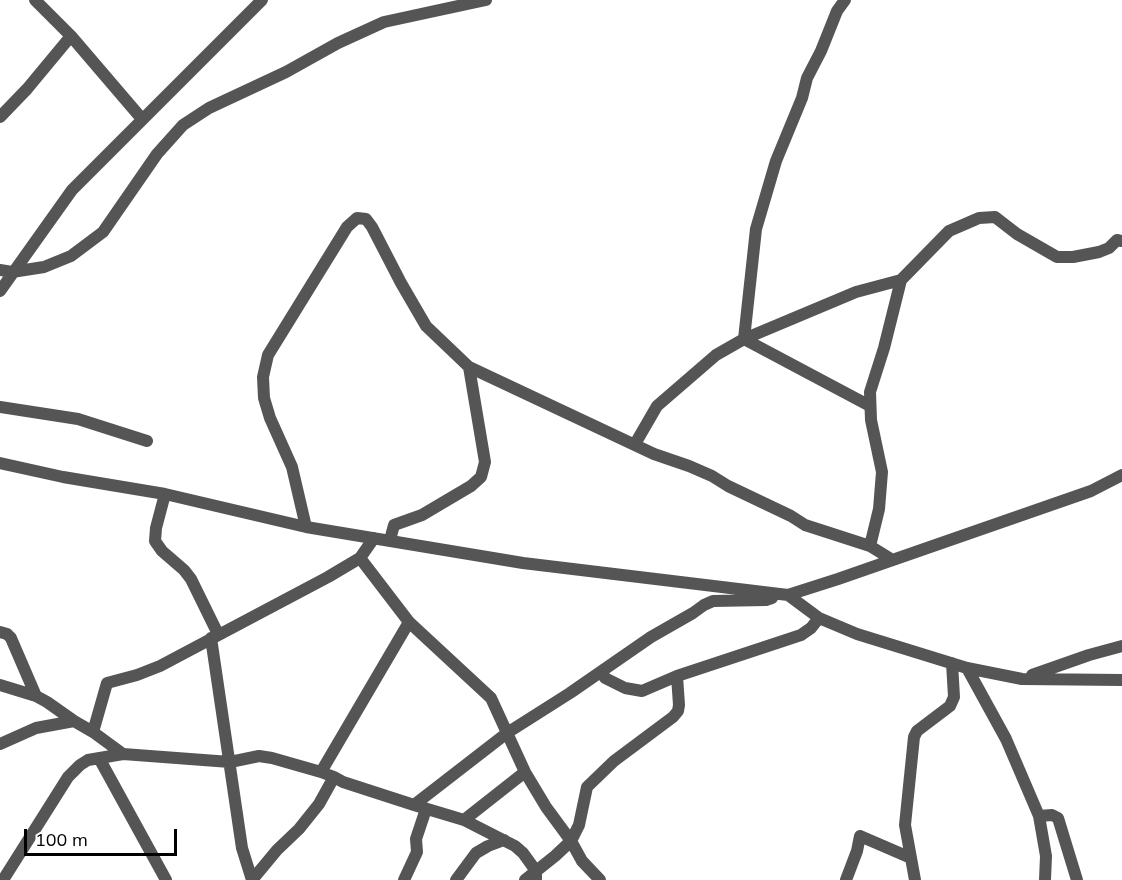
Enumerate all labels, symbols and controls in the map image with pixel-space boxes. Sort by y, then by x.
scale bar [27,817,180,855]
text: 100 m [35,828,88,851]

